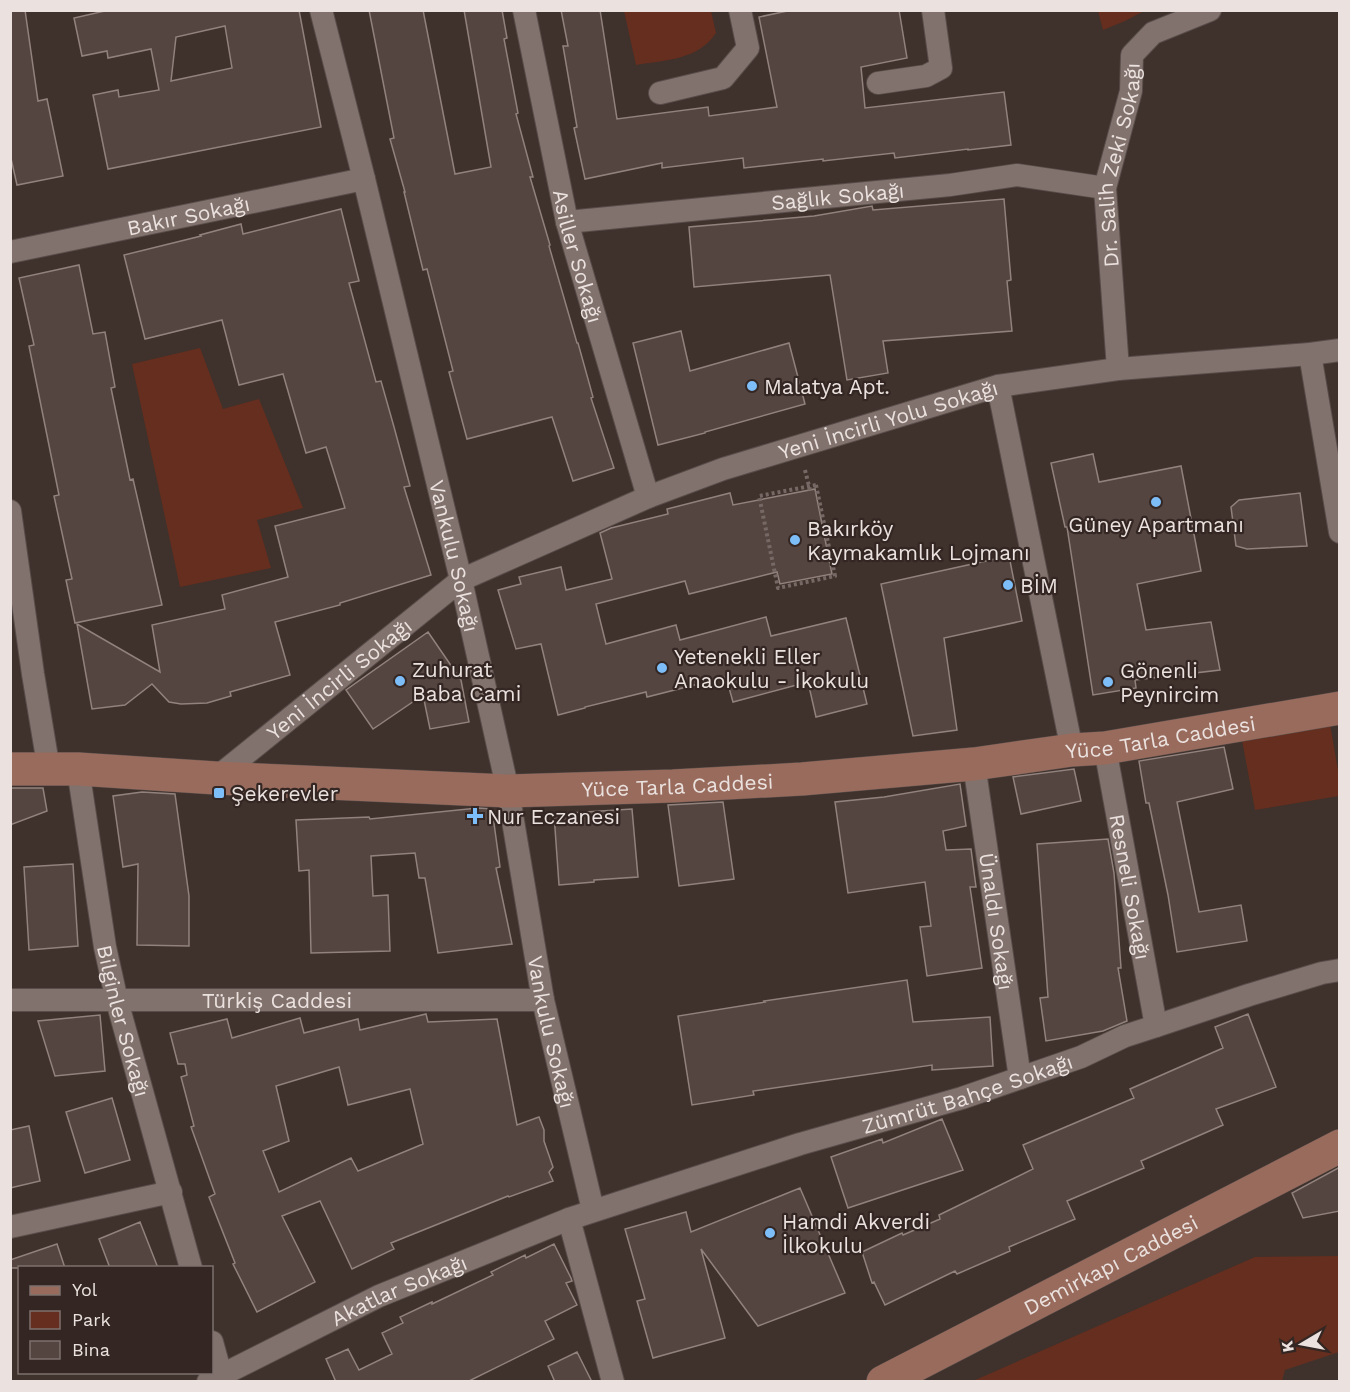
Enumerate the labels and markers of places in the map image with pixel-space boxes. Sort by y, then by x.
place label: Malatya Apt. [764,374,890,399]
marker: Malatya Apt. [745,379,759,393]
marker: Güney Apartmanı [1149,495,1163,509]
place label: Güney Apartmanı [1068,512,1244,537]
place label: Bakırköy Kaymakamlık Lojmanı [807,516,1030,565]
marker: Bakırköy Kaymakamlık Lojmanı [788,533,802,547]
place label: BİM [1020,573,1058,598]
marker: BİM [1001,578,1015,592]
place label: Yetenekli Eller Anaokulu - İkokulu [674,644,869,693]
place label: Zuhurat Baba Cami [412,657,521,706]
place label: Gönenli Peynircim [1120,658,1219,707]
marker: Yetenekli Eller Anaokulu - İkokulu [655,661,669,675]
marker: Zuhurat Baba Cami [393,674,407,688]
marker: Gönenli Peynircim [1101,675,1115,689]
place label: Şekerevler [231,781,339,806]
marker: Şekerevler [212,786,226,800]
place label: Nur Eczanesi [487,804,620,829]
marker: Nur Eczanesi [468,809,482,823]
place label: Hamdi Akverdi İlkokulu [782,1209,930,1258]
marker: Hamdi Akverdi İlkokulu [763,1226,777,1240]

